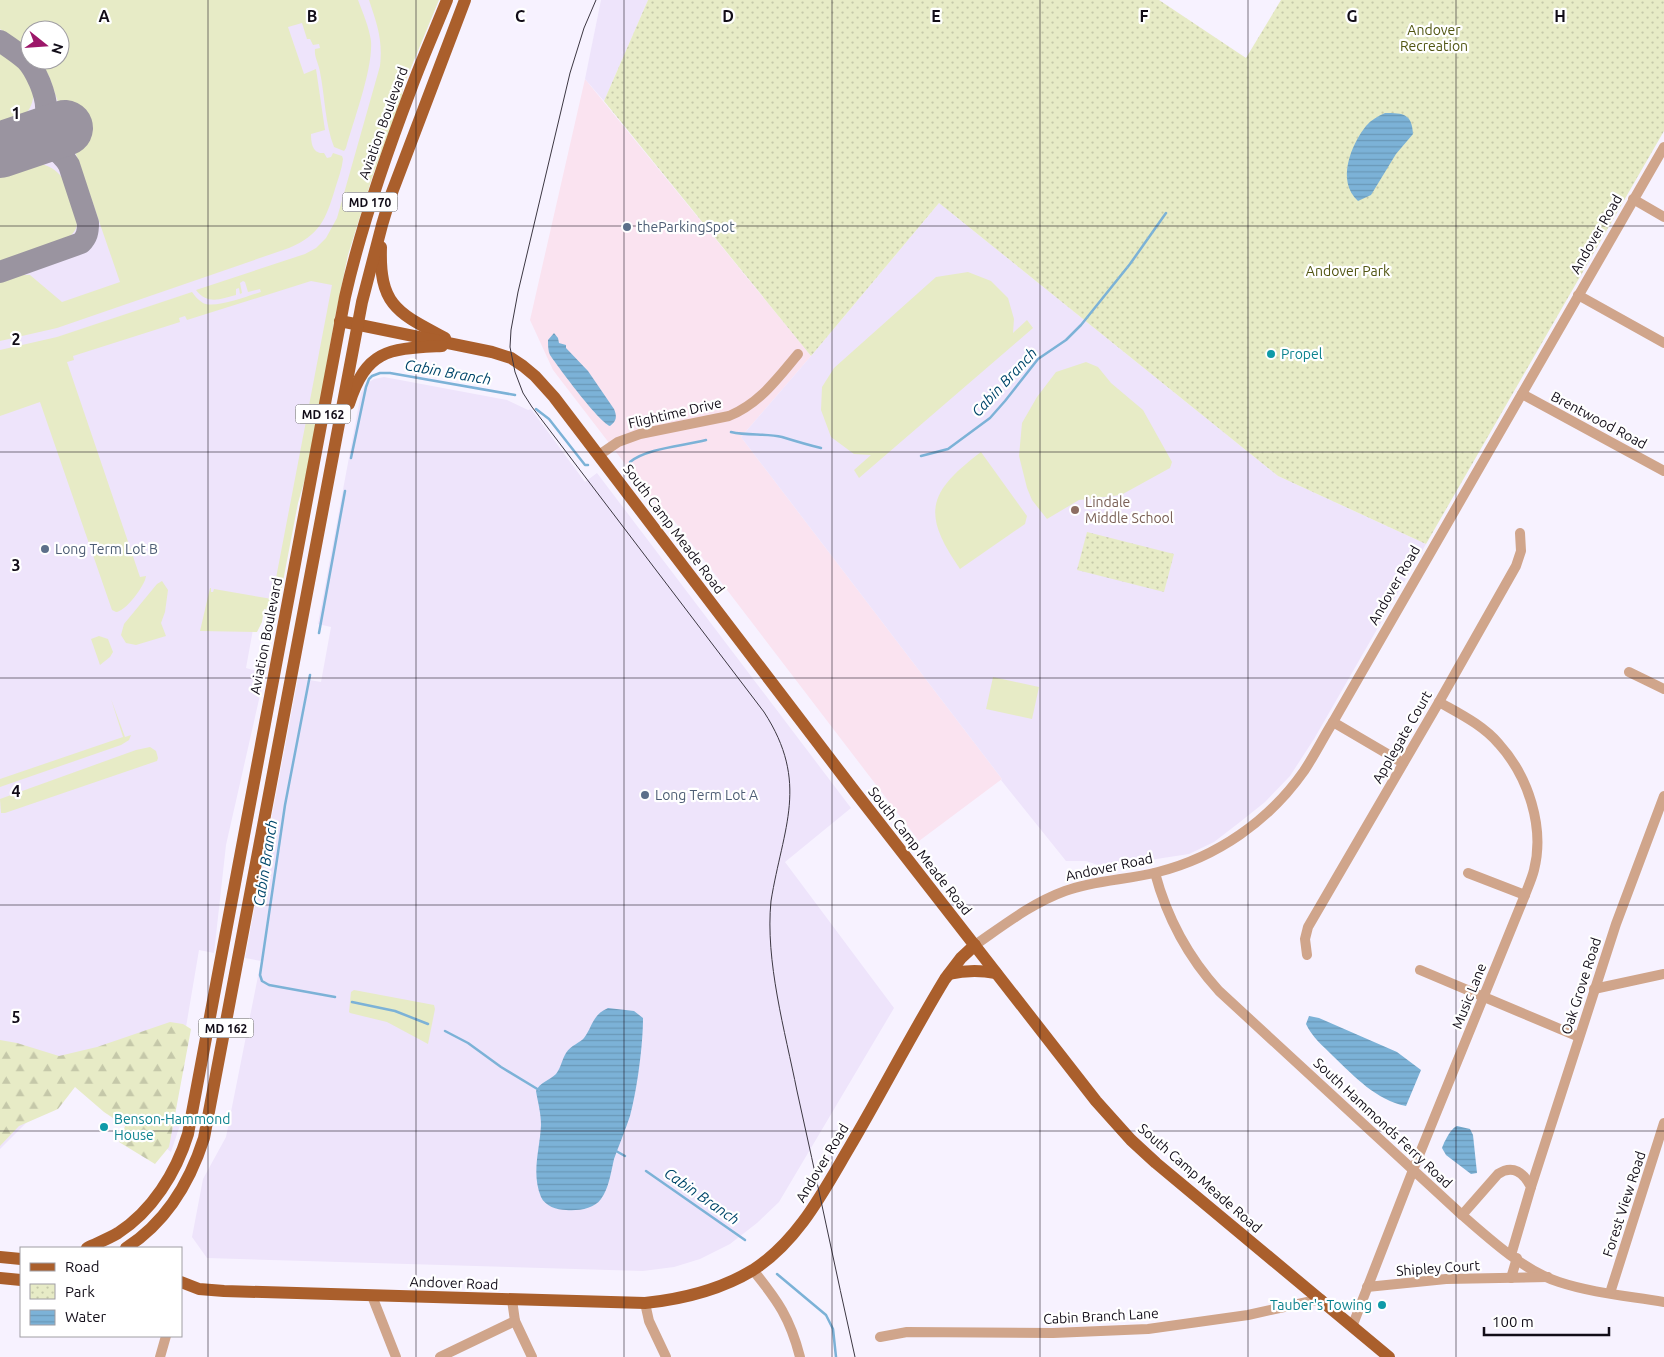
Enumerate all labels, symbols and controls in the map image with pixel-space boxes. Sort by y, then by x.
text: A [98,7,110,25]
text: B [307,7,317,25]
text: C [515,7,525,25]
text: D [722,7,734,25]
text: E [931,7,941,25]
text: F [1140,7,1149,25]
text: G [1346,7,1358,25]
text: H [1554,7,1566,25]
north arrow [20,20,70,70]
park label: Andover Recreation [1400,22,1468,54]
text: N [48,41,67,56]
street label: Aviation Boulevard [355,65,411,181]
text: 1 [11,104,21,122]
road number: MD 170 [342,192,398,212]
street label: Andover Road [1567,192,1625,276]
place label: theParkingSpot [637,219,735,235]
marker: theParkingSpot [621,221,633,233]
park label: Andover Park [1306,263,1390,279]
text: 2 [11,330,21,348]
water label: Cabin Branch [968,344,1040,420]
place label: Propel [1281,346,1323,362]
marker: Propel [1265,348,1277,360]
water label: Cabin Branch [403,356,493,388]
street label: Brentwood Road [1548,388,1650,452]
street label: Flightime Drive [627,394,723,432]
road number: MD 162 [296,404,350,424]
street label: South Camp Meade Road [620,461,728,597]
place label: Lindale Middle School [1085,494,1174,526]
marker: Lindale Middle School [1069,504,1081,516]
place label: Long Term Lot B [55,541,158,557]
marker: Long Term Lot B [39,543,51,555]
street label: Andover Road [1365,543,1423,627]
text: 3 [11,556,21,574]
street label: Aviation Boulevard [247,576,285,696]
street label: Applegate Court [1369,687,1435,786]
text: 4 [11,782,21,800]
street label: South Camp Meade Road [865,784,975,918]
place label: Long Term Lot A [655,787,758,803]
marker: Long Term Lot A [639,789,651,801]
water label: Cabin Branch [250,818,280,908]
street label: Andover Road [1064,850,1154,884]
street label: Oak Grove Road [1558,935,1604,1037]
street label: Music Lane [1449,961,1489,1031]
text: 5 [11,1008,21,1026]
road number: MD 162 [198,1018,254,1038]
street label: South Hammonds Ferry Road [1311,1055,1455,1191]
place label: Benson-Hammond House [114,1111,230,1143]
street label: South Camp Meade Road [1135,1120,1265,1236]
marker: Benson-Hammond House [98,1121,110,1133]
street label: Andover Road [792,1121,852,1205]
street label: Forest View Road [1599,1149,1649,1259]
water label: Cabin Branch [661,1164,743,1228]
legend [20,1247,182,1337]
street label: Shipley Court [1396,1257,1481,1279]
text: Road [65,1258,100,1275]
street label: Andover Road [409,1273,499,1293]
text: Park [65,1283,95,1300]
place label: Tauber's Towing [1270,1297,1372,1313]
marker: Tauber's Towing [1376,1299,1388,1311]
scale bar [1484,1304,1609,1336]
street label: Cabin Branch Lane [1043,1305,1159,1327]
text: Water [65,1308,106,1325]
text: 100 m [1492,1313,1534,1330]

